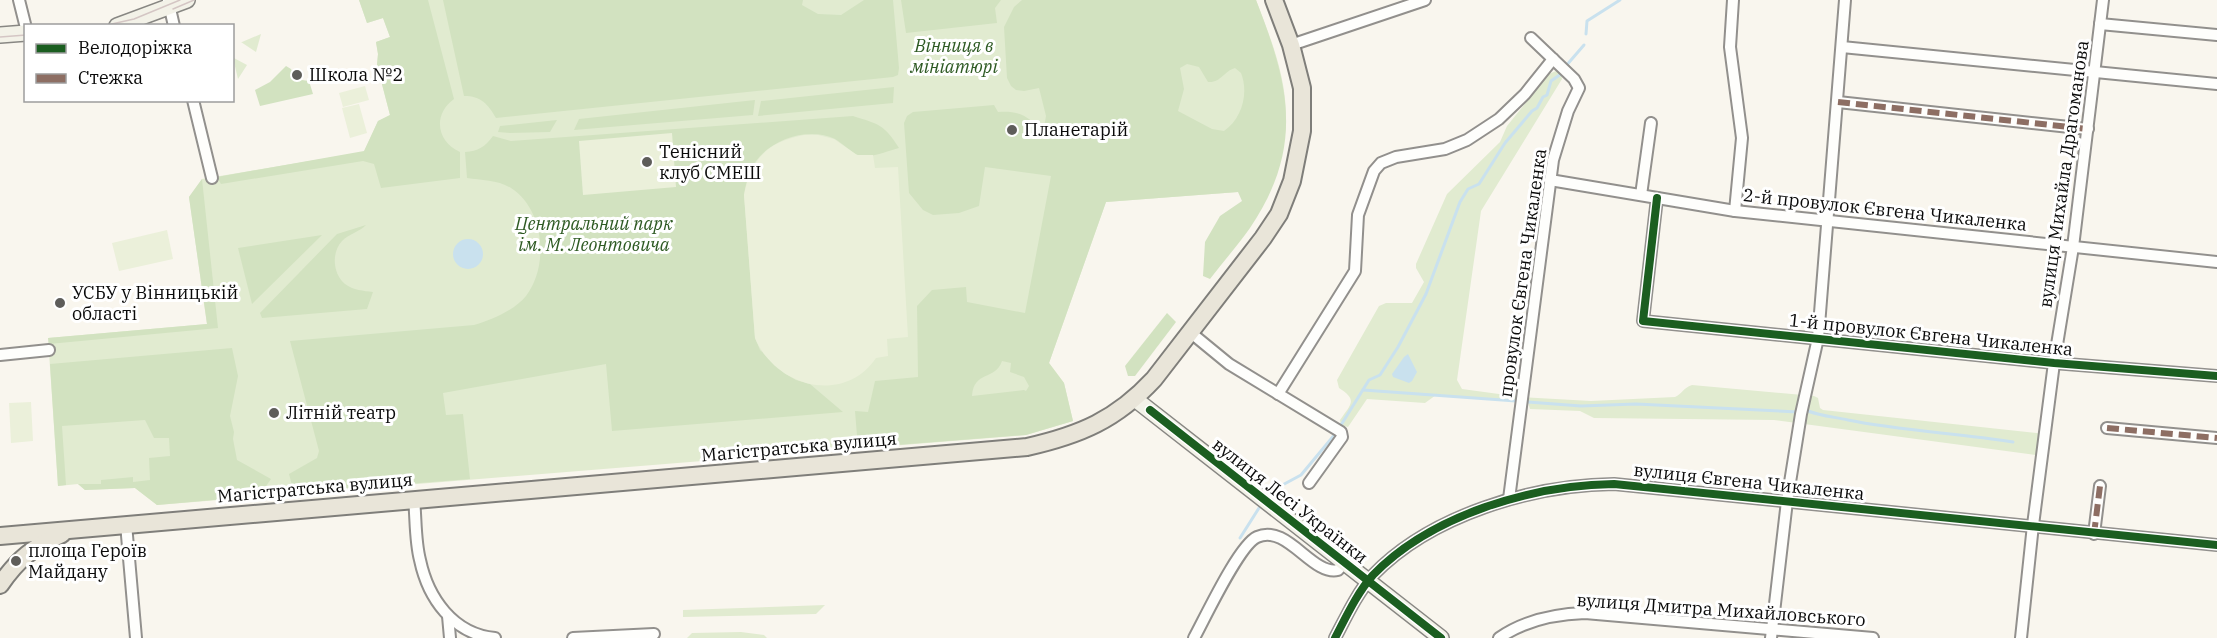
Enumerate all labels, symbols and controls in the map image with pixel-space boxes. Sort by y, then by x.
legend [24,24,234,102]
park label: Вінниця в мініатюрі [909,34,998,78]
text: Велодоріжка [78,36,193,59]
street label: вулиця Михайла Драгоманова [2033,38,2094,309]
place label: Школа №2 [309,63,403,86]
text: Стежка [78,66,143,89]
marker: Школа №2 [290,68,304,82]
place label: Планетарій [1024,118,1128,141]
marker: Планетарій [1005,123,1019,137]
place label: Тенісний клуб СМЕШ [659,140,761,184]
street label: провулок Євгена Чикаленка [1494,147,1551,399]
marker: Тенісний клуб СМЕШ [640,155,654,169]
street label: 2-й провулок Євгена Чикаленка [1742,183,2028,236]
park label: Центральний парк ім. М. Леонтовича [514,212,673,256]
place label: УСБУ у Вінницькій області [72,281,238,325]
marker: УСБУ у Вінницькій області [53,296,67,310]
street label: 1-й провулок Євгена Чикаленка [1788,308,2074,361]
place label: Літній театр [286,401,396,424]
marker: Літній театр [267,406,281,420]
street label: Магістратська вулиця [700,426,898,467]
street label: вулиця Лесі Українки [1208,433,1373,569]
street label: вулиця Євгена Чикаленка [1633,458,1866,505]
street label: Магістратська вулиця [216,467,414,508]
place label: площа Героїв Майдану [28,539,147,583]
marker: площа Героїв Майдану [9,554,23,568]
street label: вулиця Дмитра Михайловського [1576,588,1866,631]

